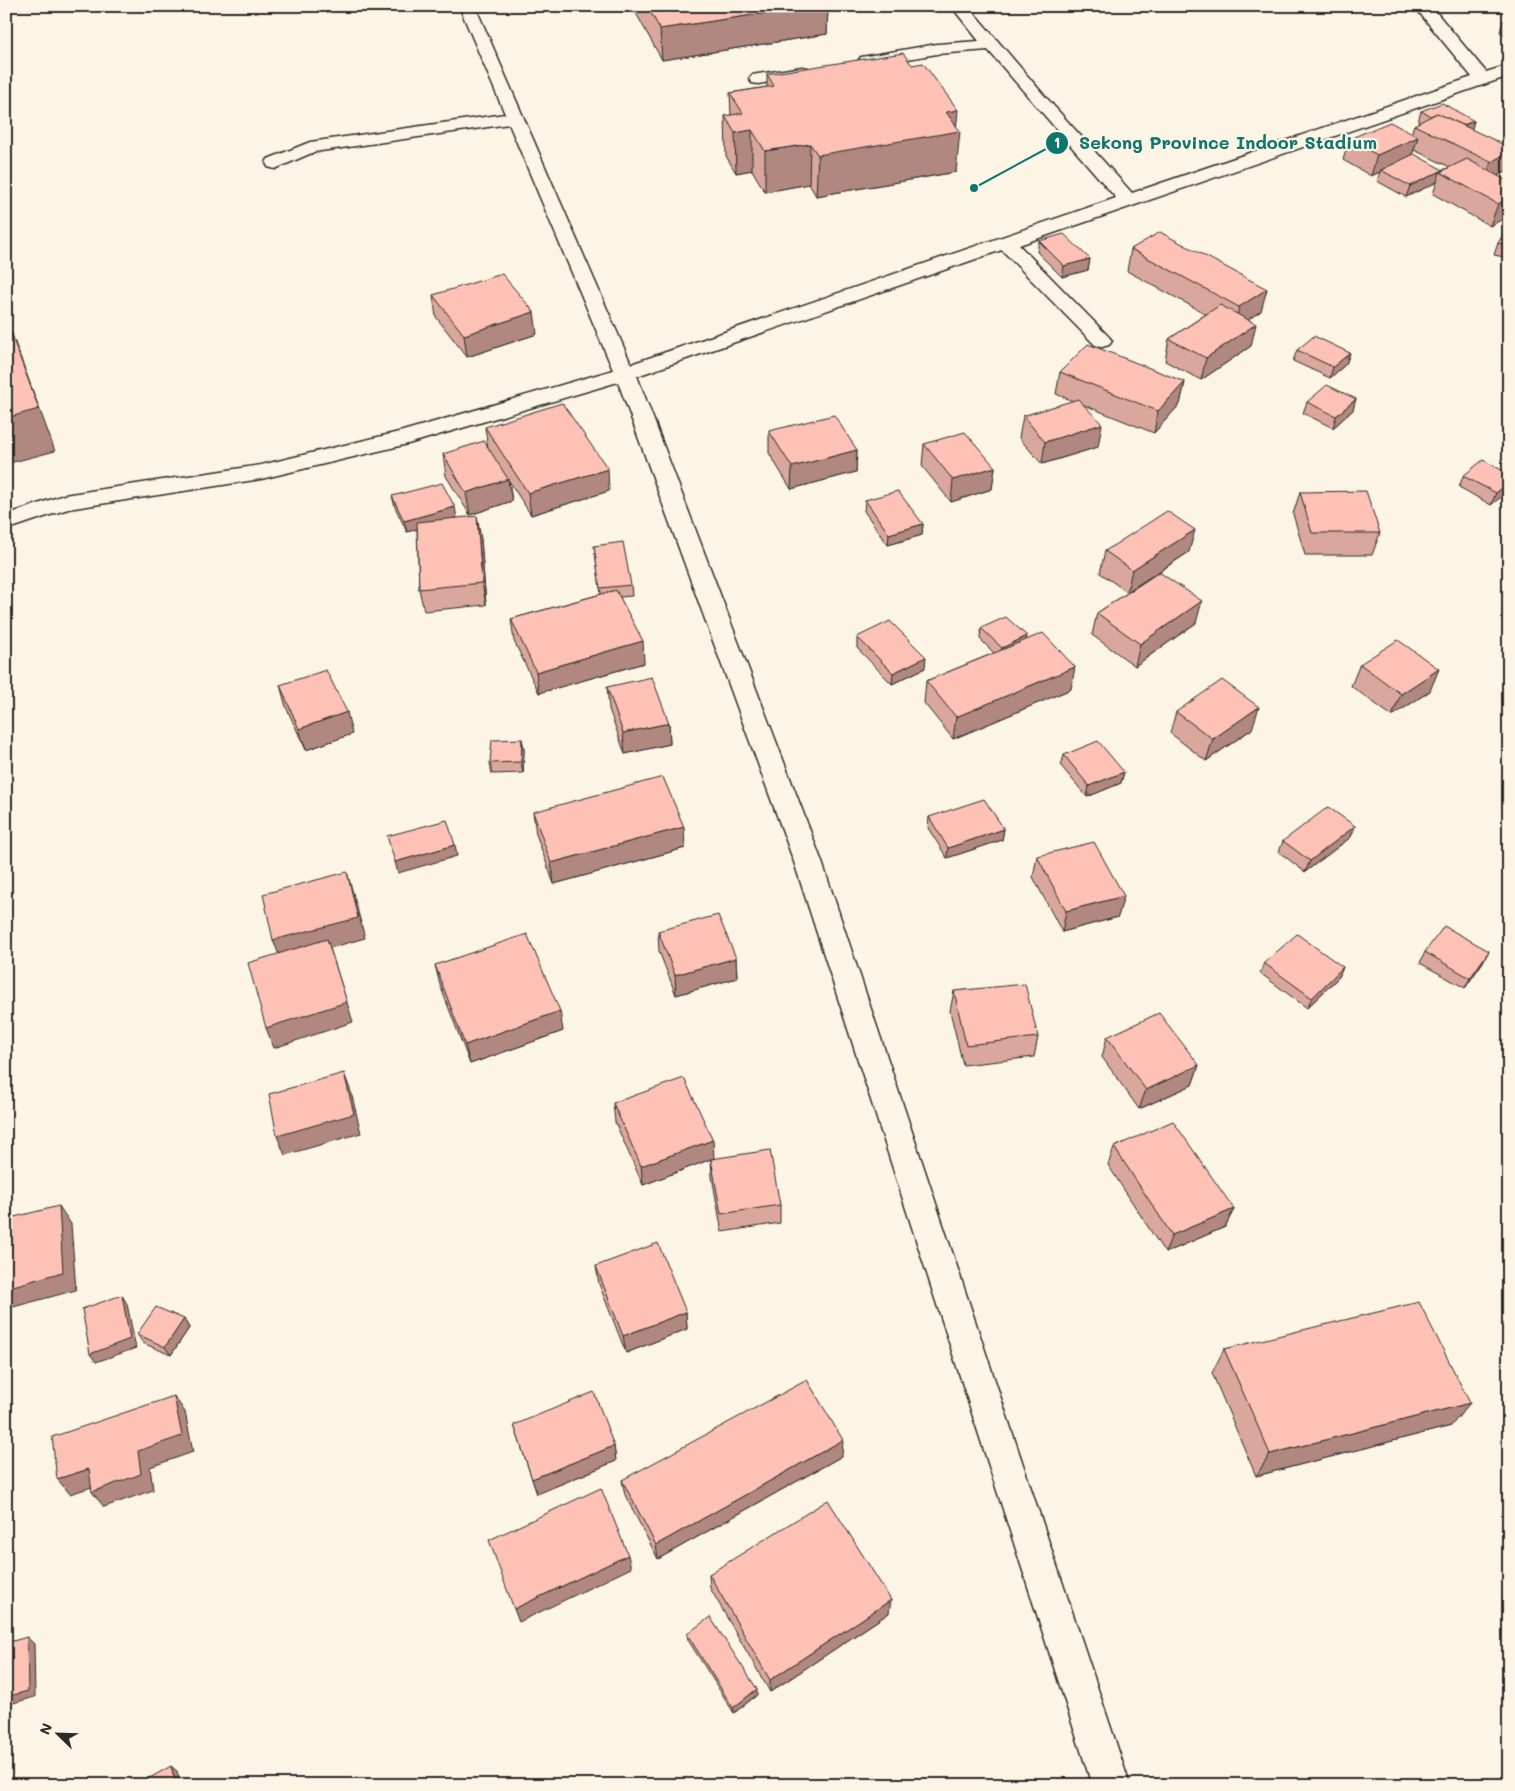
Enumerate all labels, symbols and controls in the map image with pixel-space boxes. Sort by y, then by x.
callout: Sekong Province Indoor Stadium [1044,126,1387,159]
text: Sekong Province Indoor Stadium [1079,130,1377,154]
text: 1 [1054,132,1060,152]
north arrow [32,1708,82,1758]
text: N [35,1720,56,1737]

